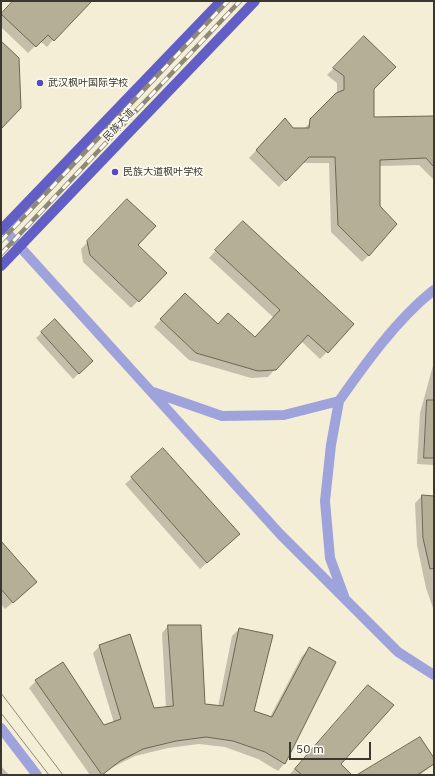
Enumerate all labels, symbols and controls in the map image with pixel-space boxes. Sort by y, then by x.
place label: 武汉枫叶国际学校 [48,77,128,89]
marker: 武汉枫叶国际学校 [35,78,45,88]
street label: 民族大道 [101,106,137,144]
place label: 民族大道枫叶学校 [123,166,203,178]
marker: 民族大道枫叶学校 [110,167,120,177]
scale bar [291,734,373,760]
text: 50 m [296,741,324,756]

